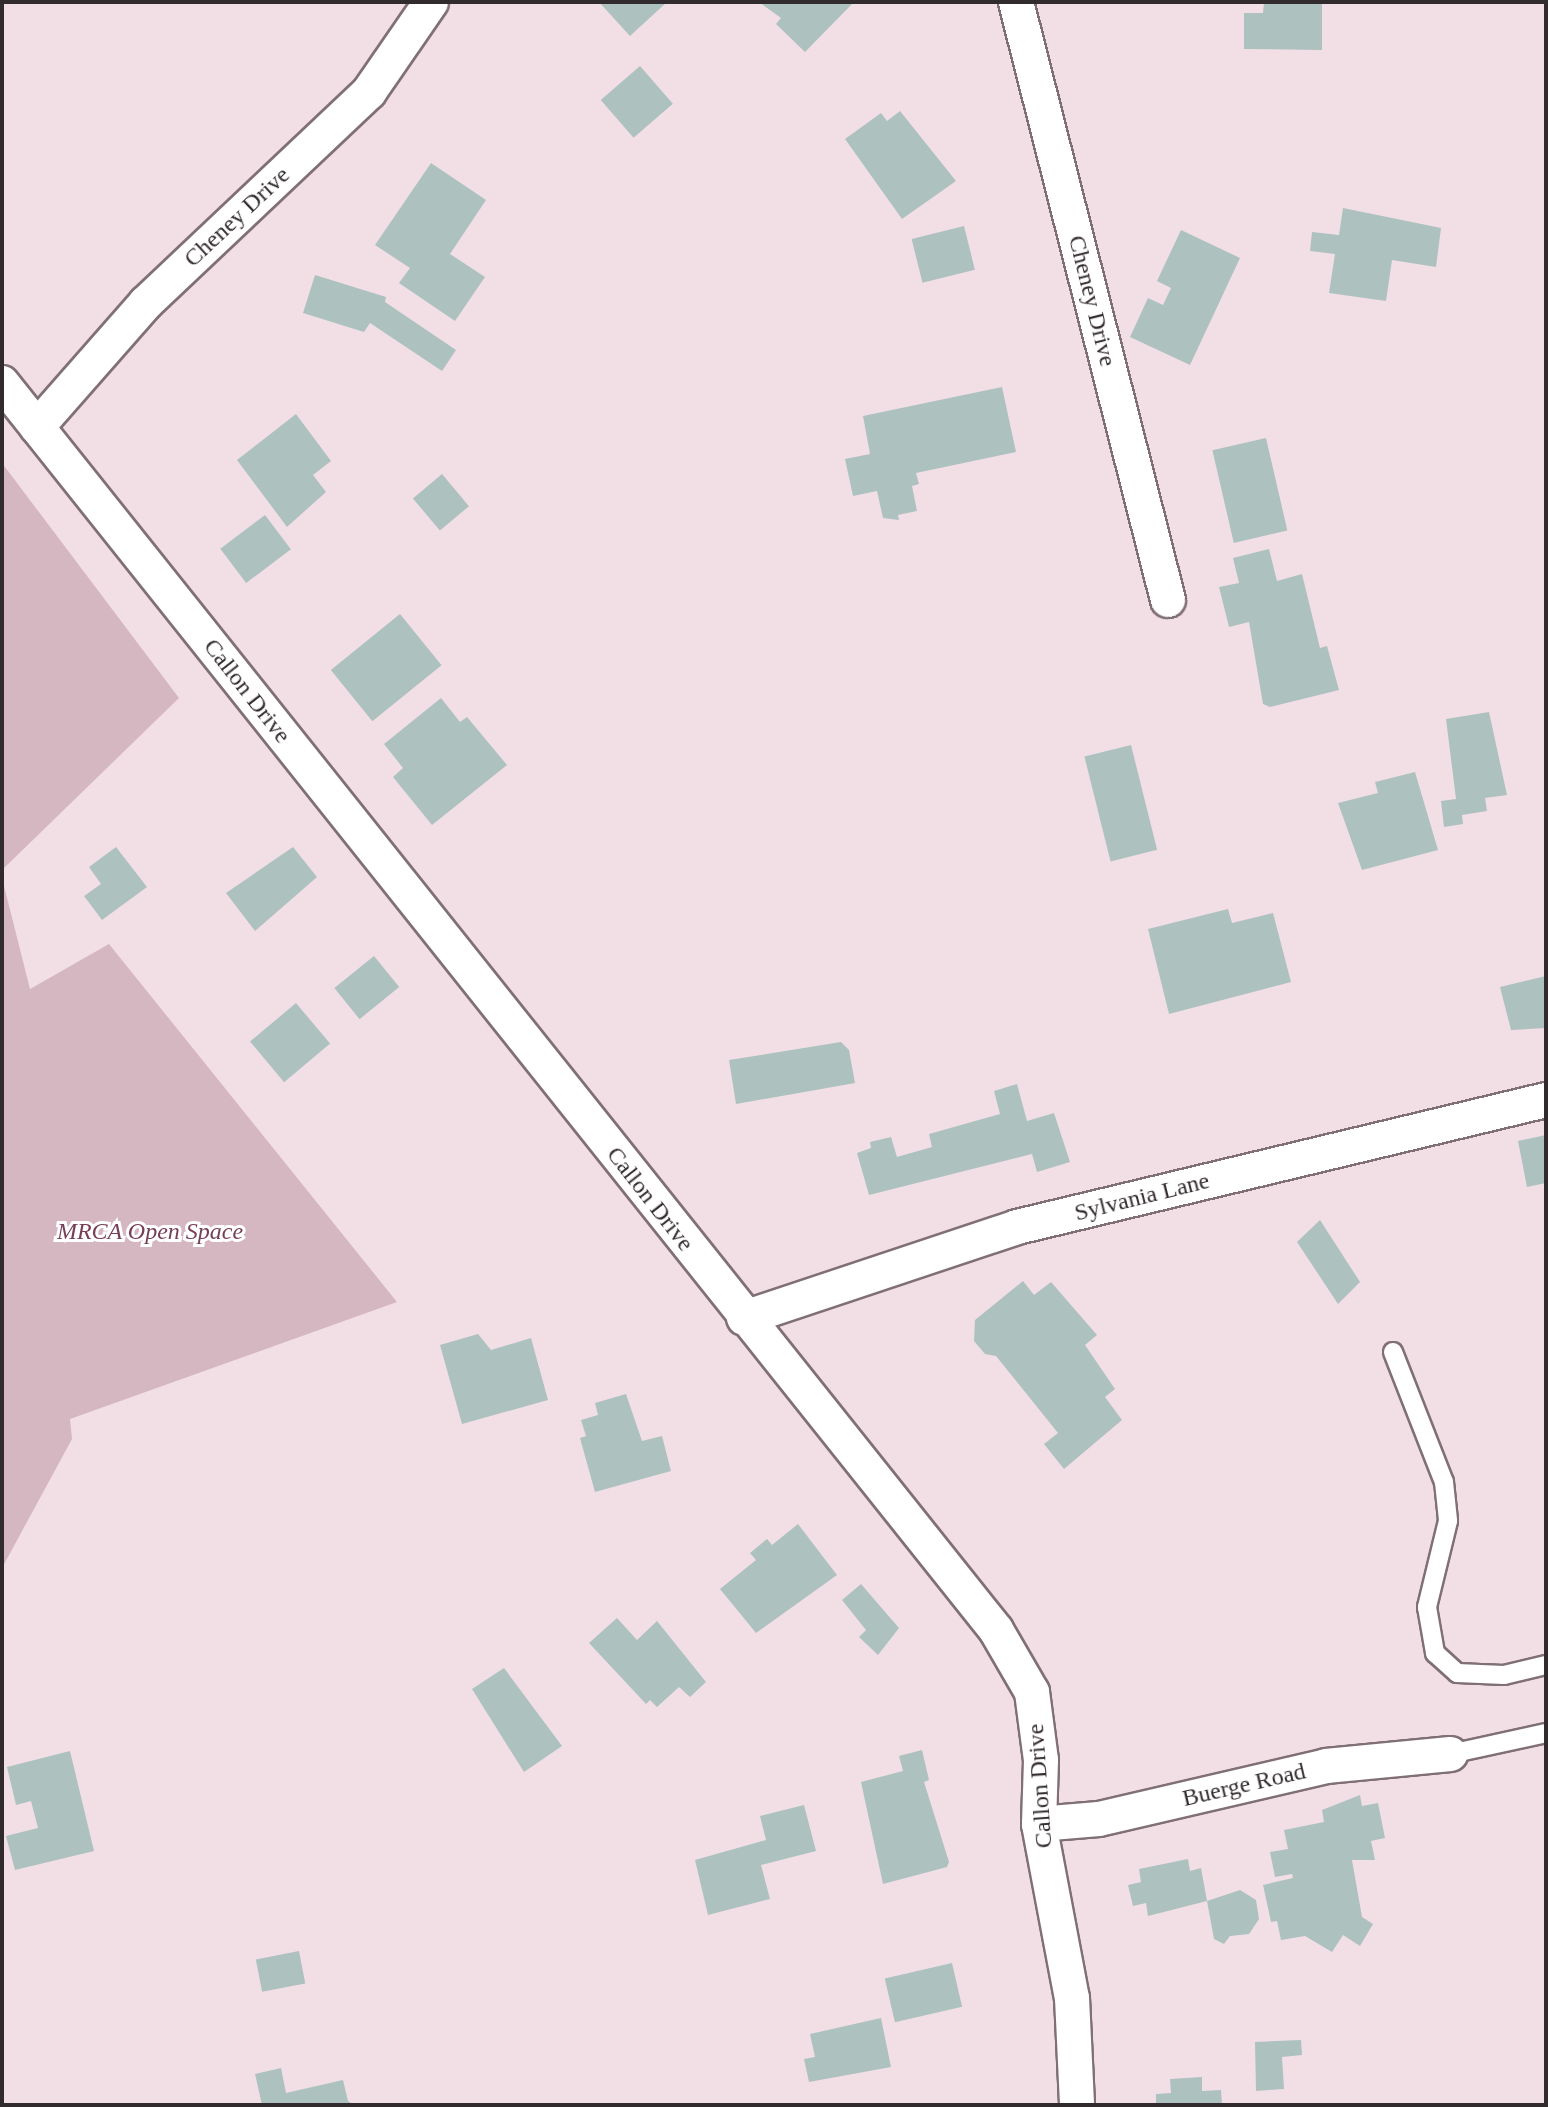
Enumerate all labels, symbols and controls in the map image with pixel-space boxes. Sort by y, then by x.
street label: Cheney Drive [178,161,296,273]
street label: Cheney Drive [1062,233,1122,369]
street label: Callon Drive [197,633,297,749]
street label: Callon Drive [600,1141,700,1257]
street label: Sylvania Lane [1072,1166,1212,1228]
park label: MRCA Open Space [57,1218,243,1246]
street label: Callon Drive [1021,1723,1059,1849]
street label: Buerge Road [1180,1757,1308,1813]

